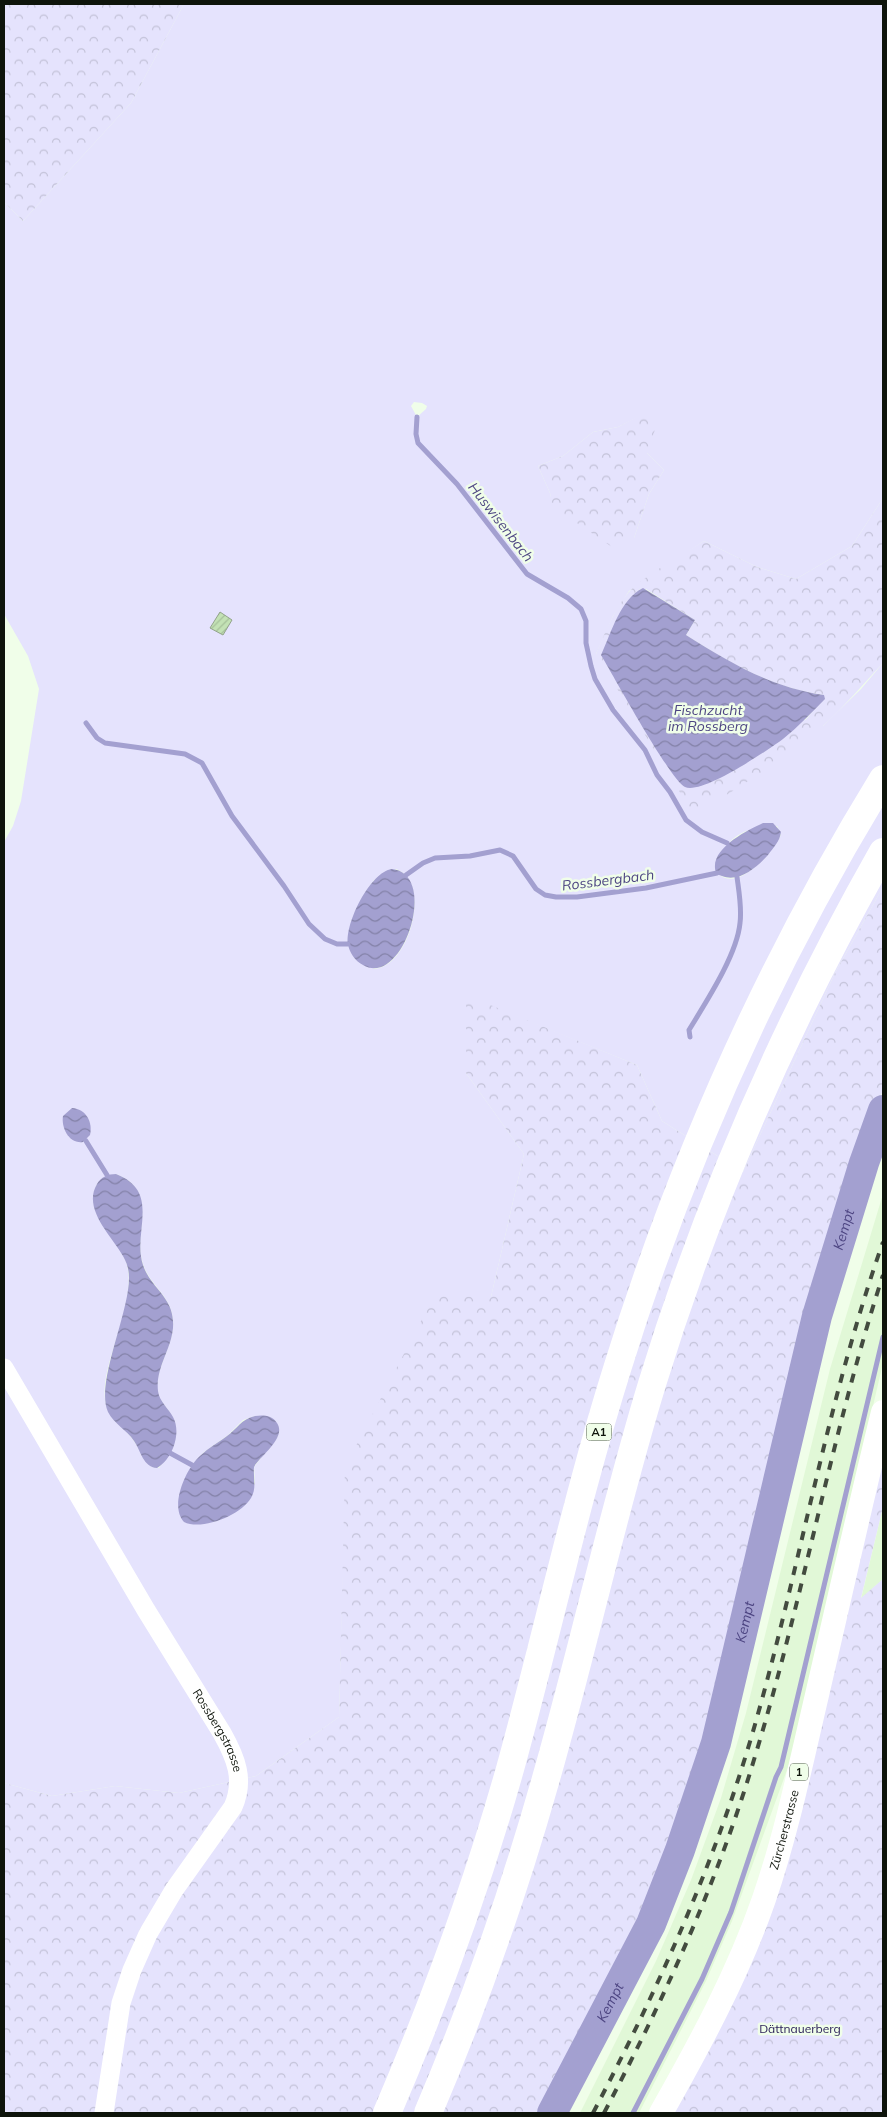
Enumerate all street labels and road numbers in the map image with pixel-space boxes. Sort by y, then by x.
road number: A1 [586,1424,612,1440]
street label: Rossbergstrasse [190,1686,246,1773]
road number: 1 [790,1764,808,1780]
street label: Zürcherstrasse [766,1788,802,1871]

